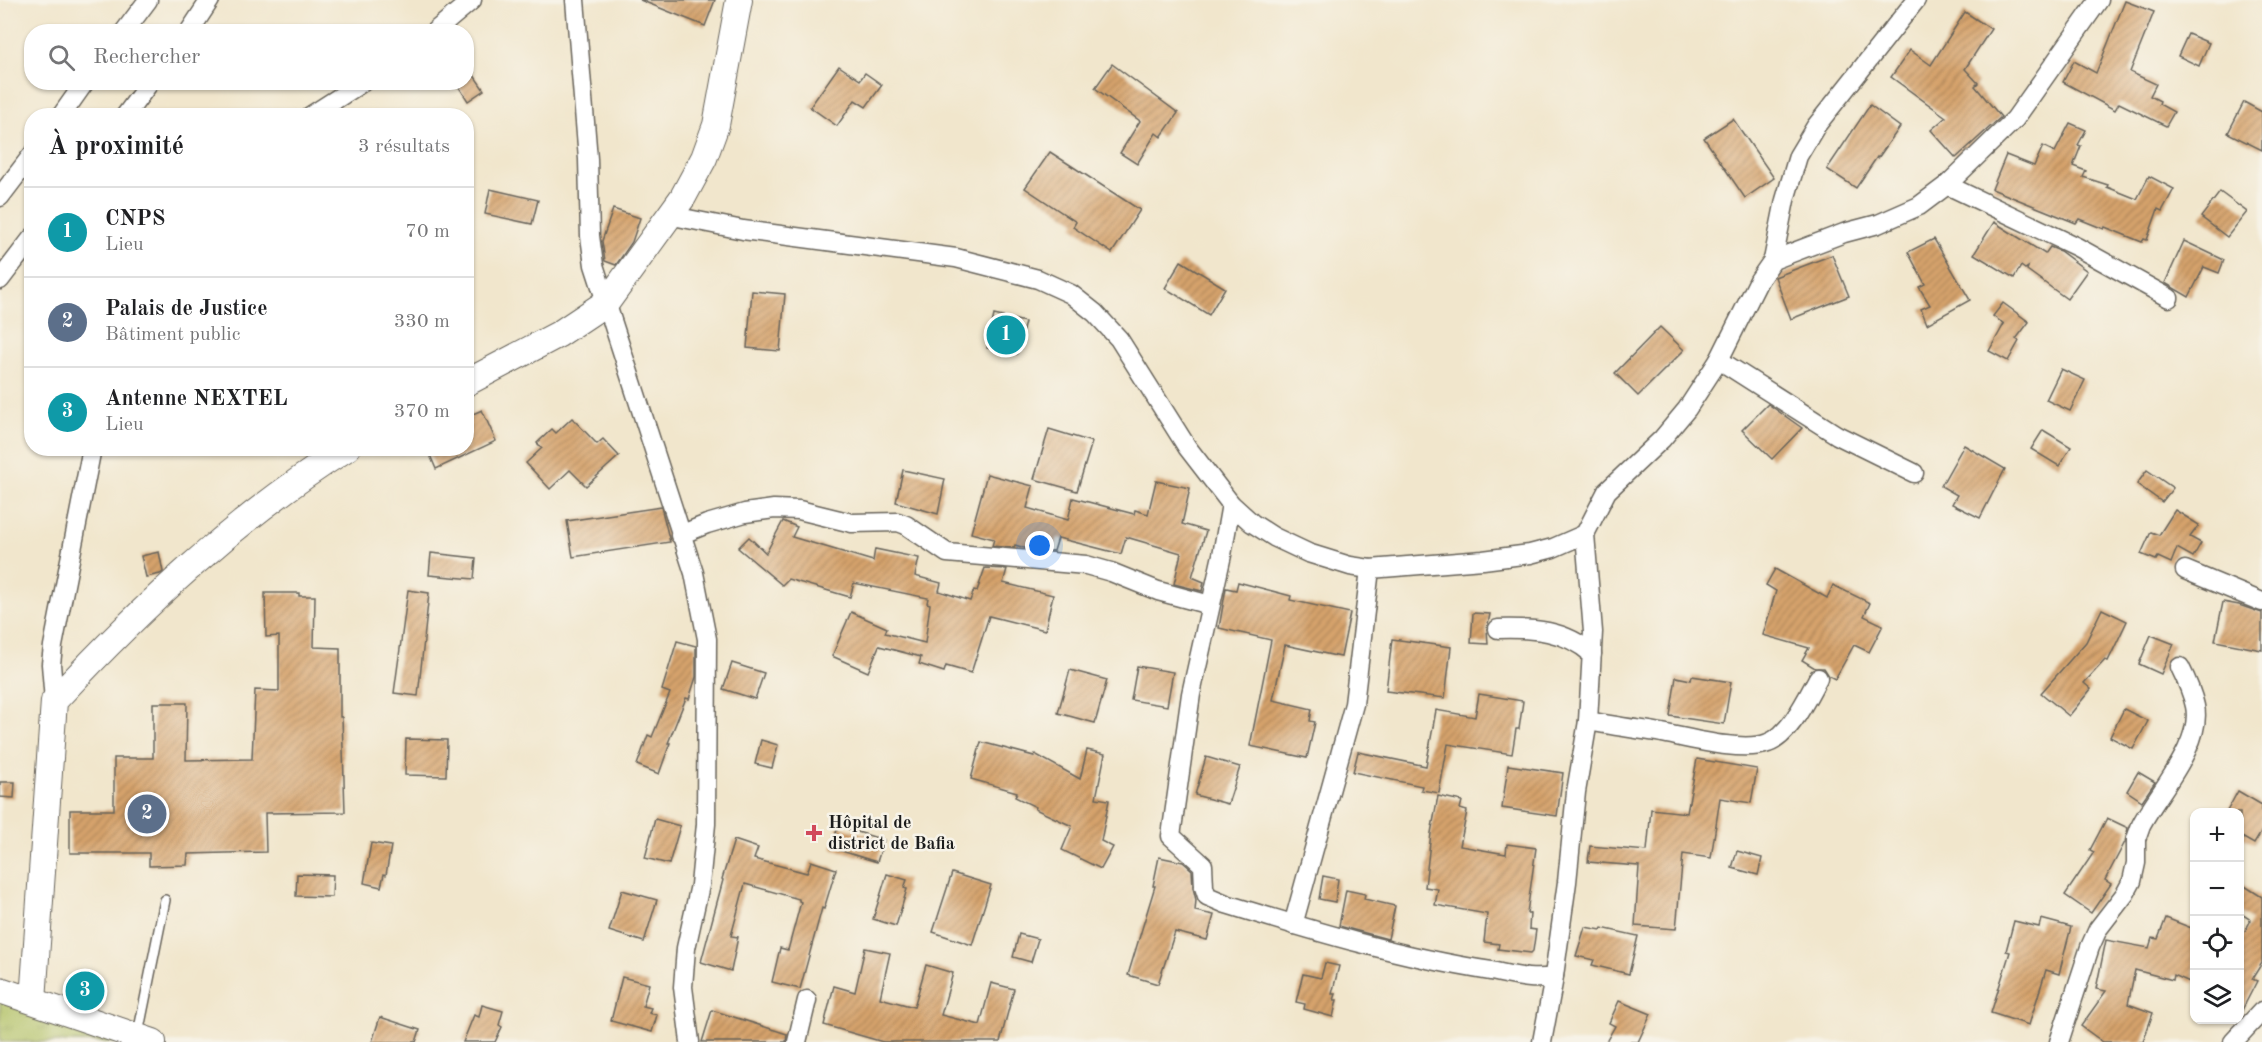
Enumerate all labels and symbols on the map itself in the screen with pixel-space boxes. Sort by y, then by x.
pin: 1 [986,312,1026,358]
your location [1025,531,1054,560]
pin: 2 [128,792,166,836]
place label: Hôpital de district de Bafia [828,814,955,853]
marker: Hôpital de district de Bafia [805,824,823,842]
pin: 3 [66,968,104,1014]

